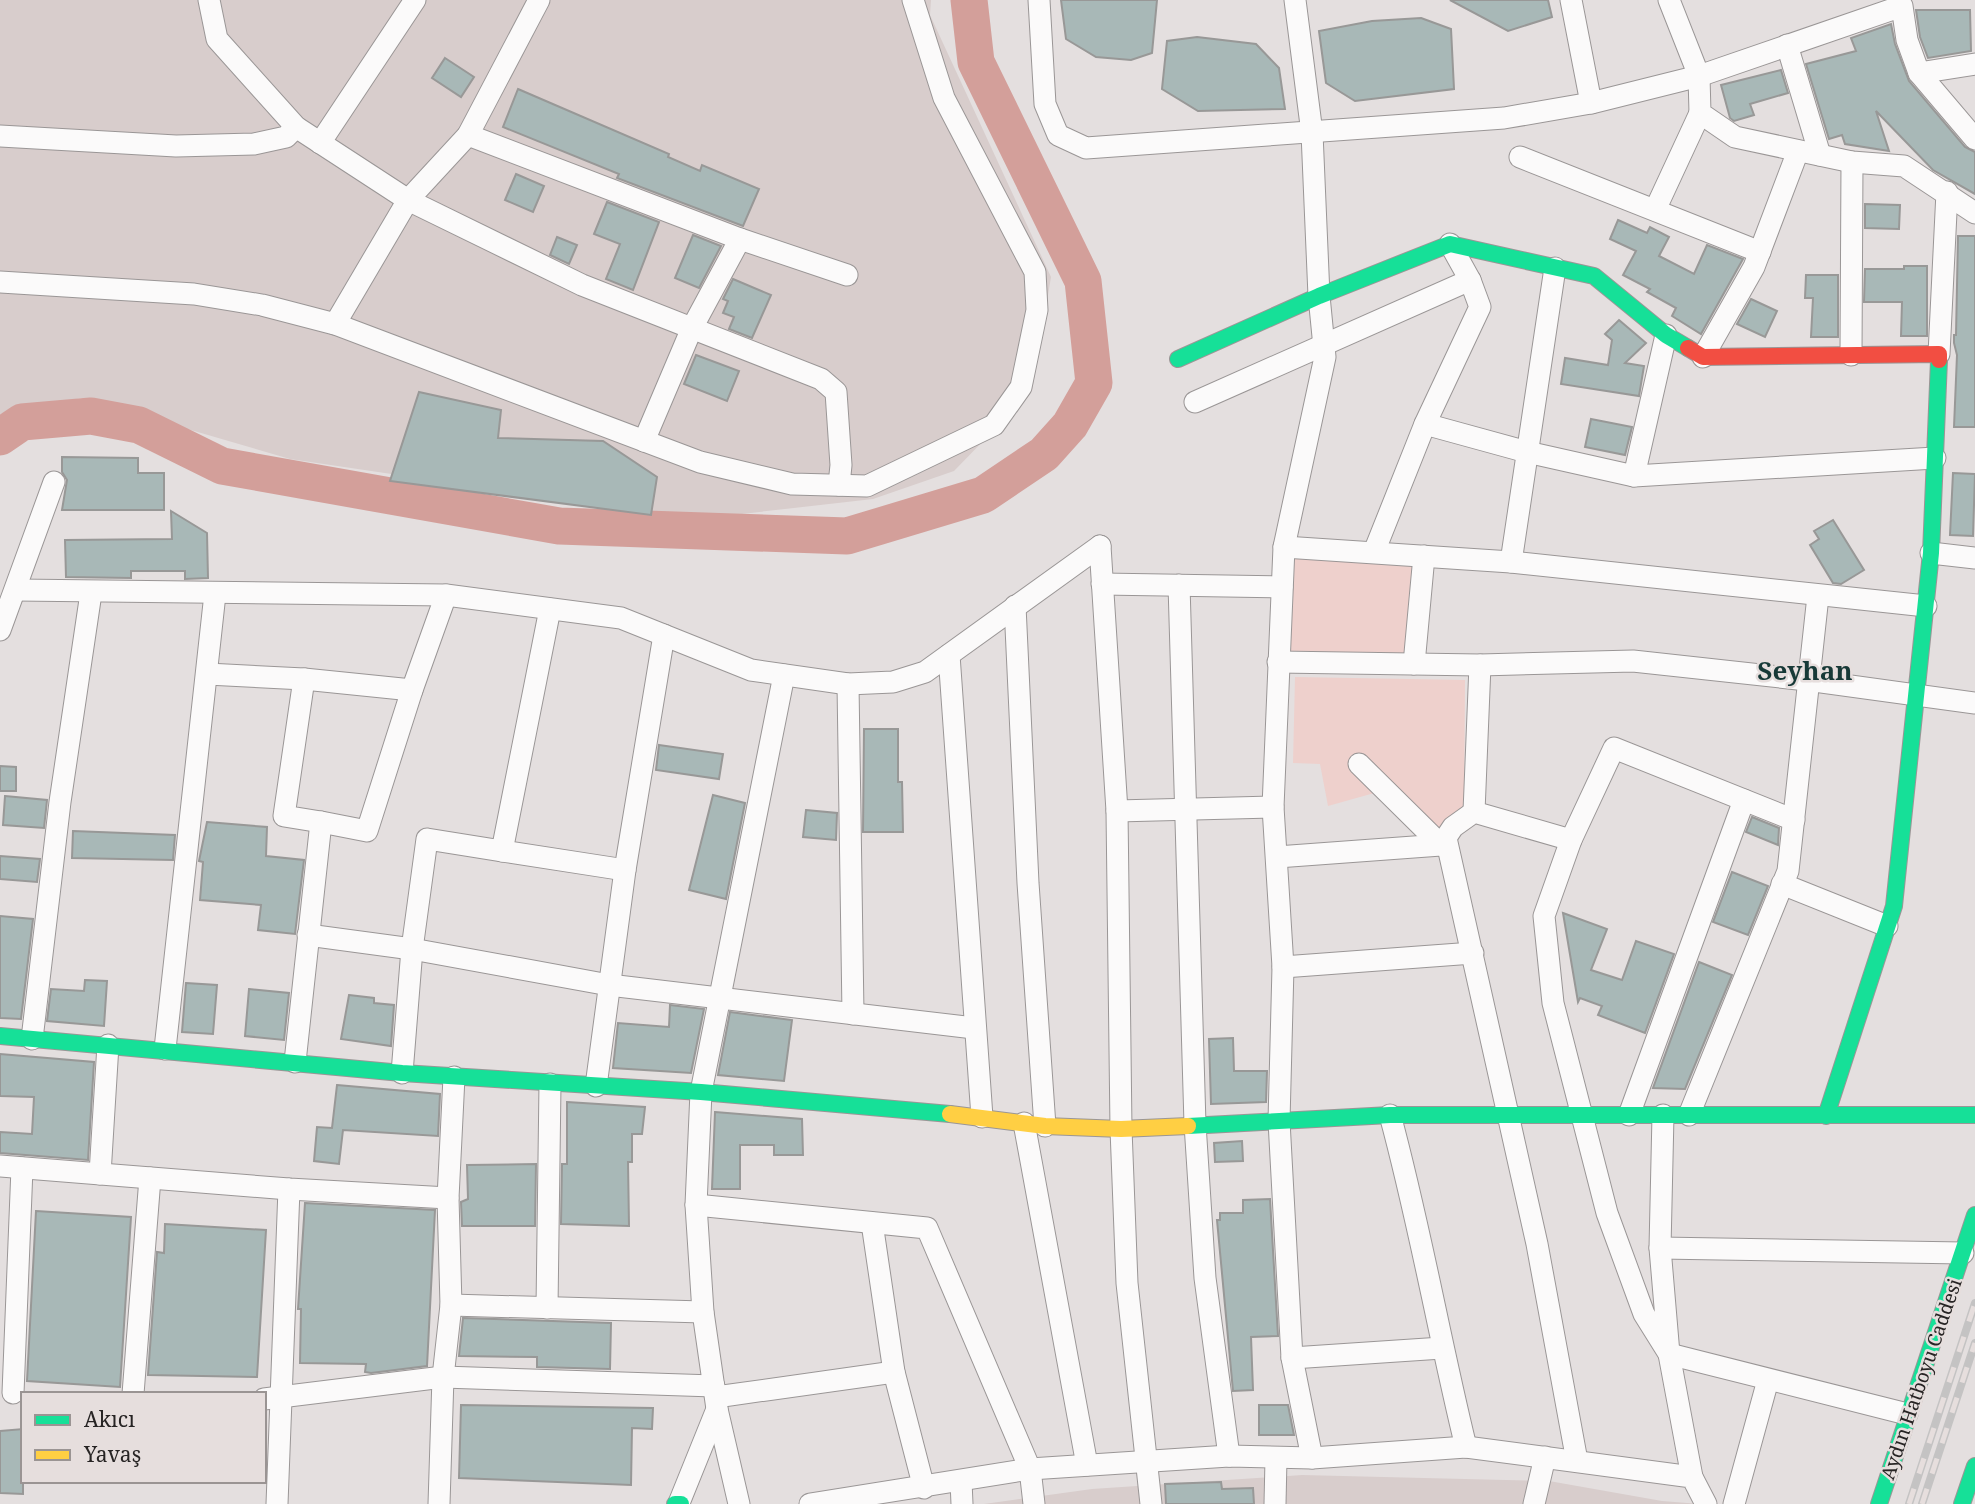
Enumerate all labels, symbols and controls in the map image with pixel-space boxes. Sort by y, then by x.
district label: Seyhan [1757,652,1853,688]
street label: Aydın Hatboyu Caddesi [1874,1275,1968,1483]
legend [21,1392,266,1483]
text: Akıcı [84,1405,135,1433]
text: Yavaş [83,1440,141,1468]

